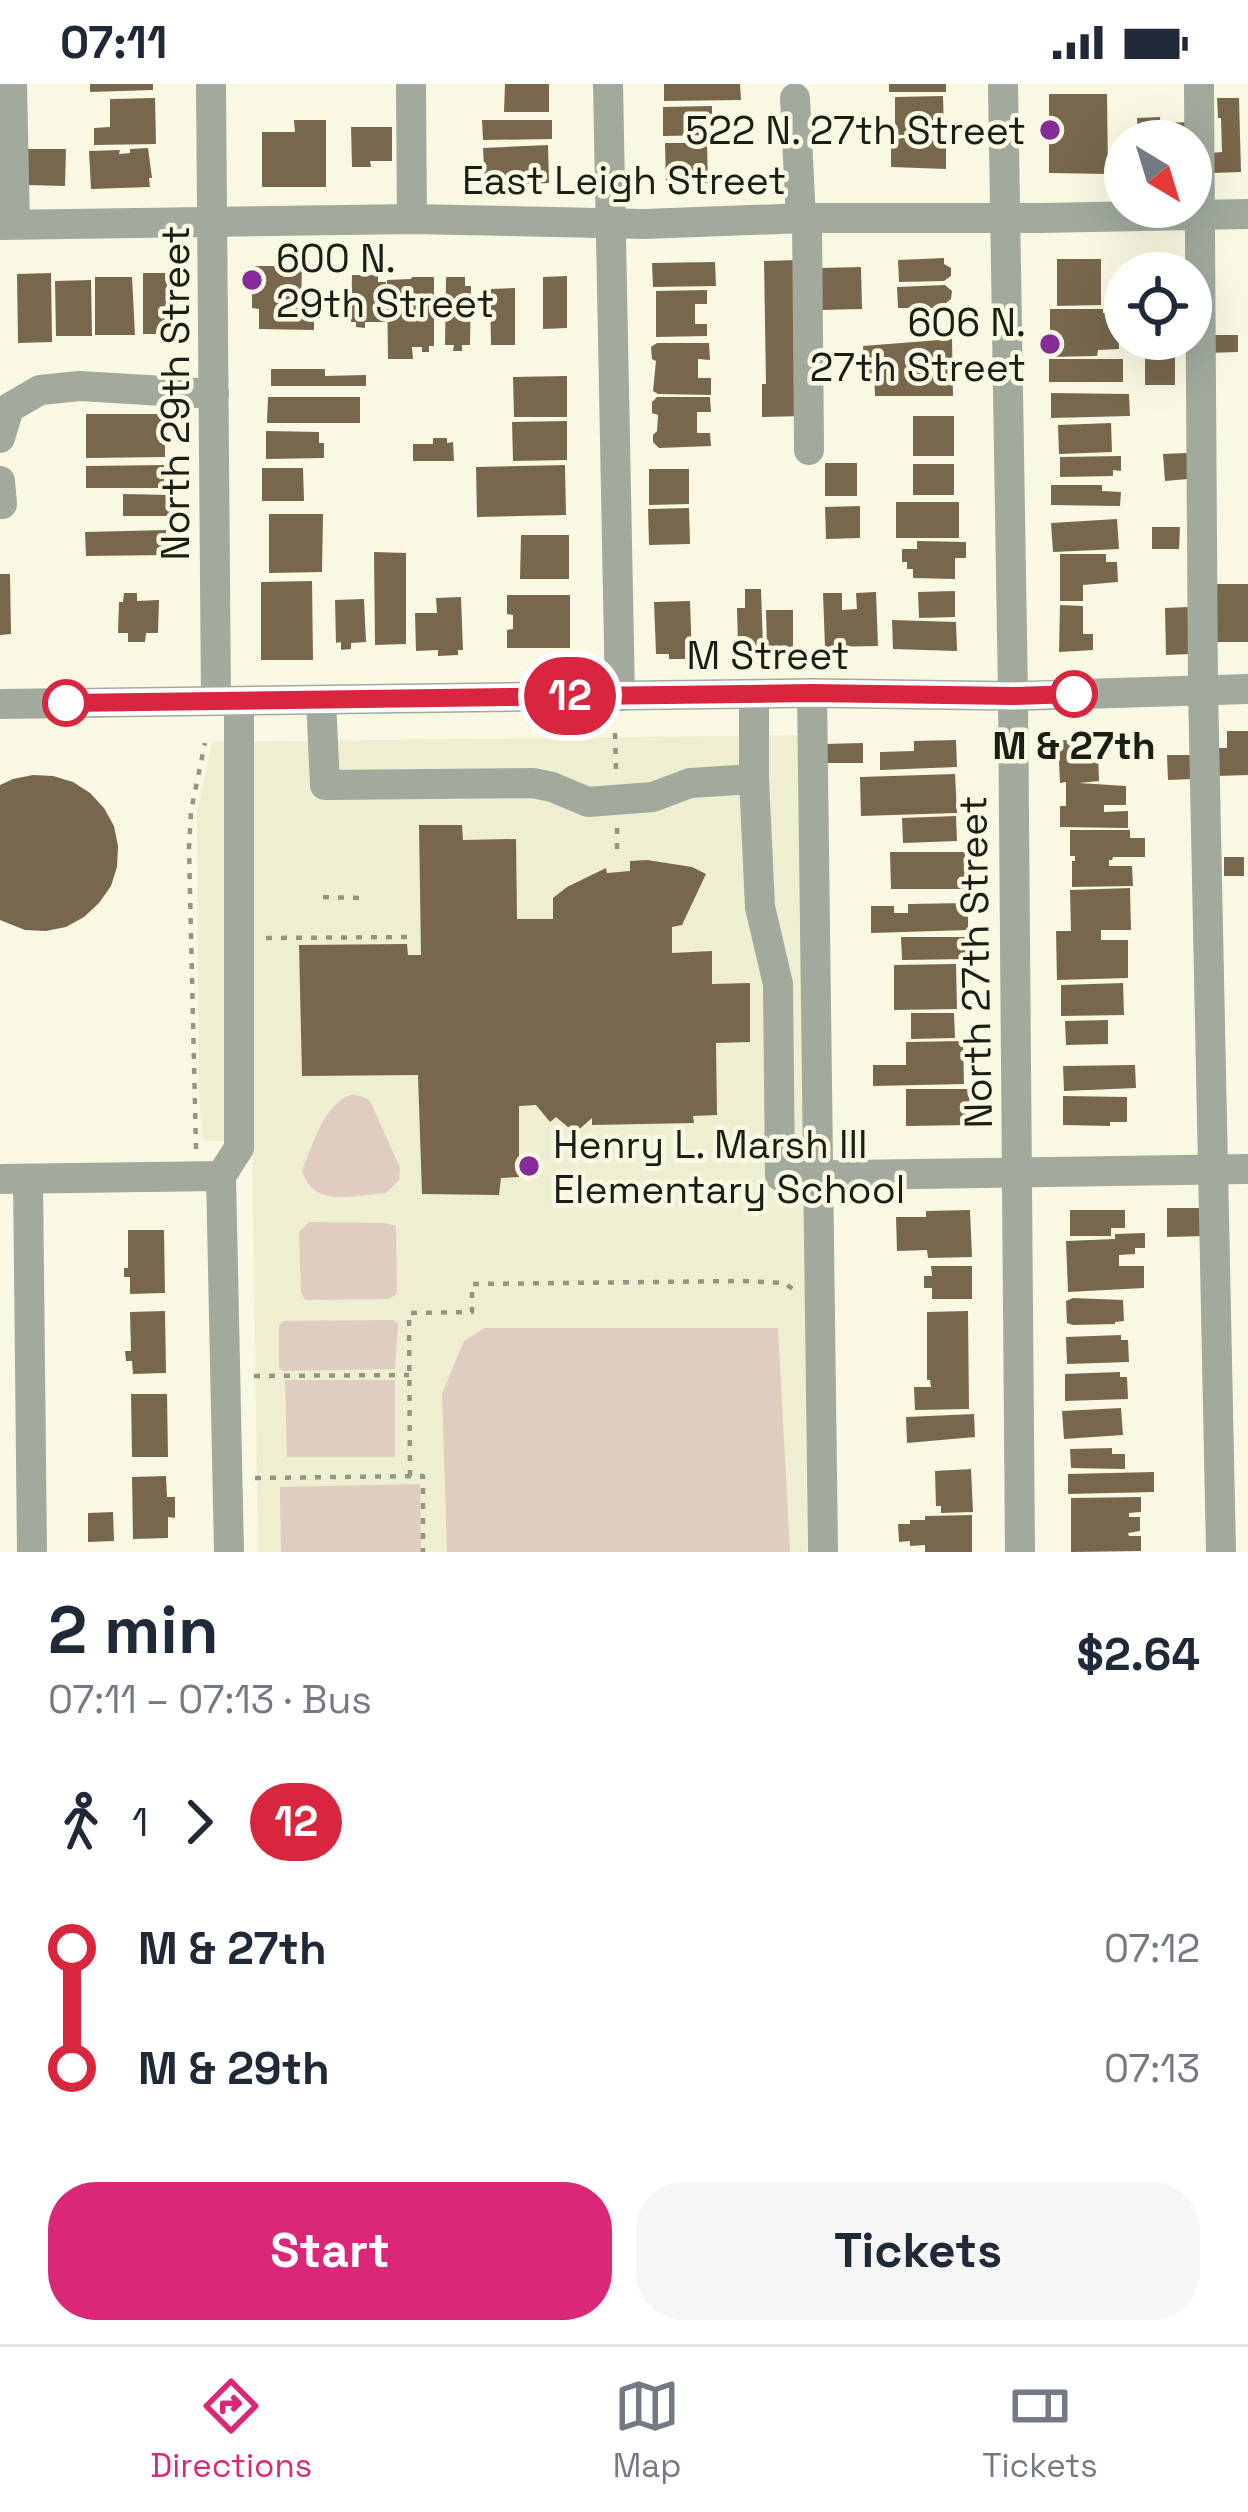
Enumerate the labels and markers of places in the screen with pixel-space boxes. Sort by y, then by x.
place label: 522 N. 27th Street [685,106,1026,155]
marker: 522 N. 27th Street [1037,117,1063,143]
place label: 600 N. 29th Street [276,234,494,328]
marker: 600 N. 29th Street [239,267,265,293]
place label: 606 N. 27th Street [810,298,1026,392]
marker: 606 N. 27th Street [1037,331,1063,357]
marker: M & 27th [1052,672,1096,716]
unlabelled marker [44,681,88,725]
place label: M & 27th [992,721,1156,770]
place label: Henry L. Marsh III Elementary School [553,1120,905,1214]
marker: Henry L. Marsh III Elementary School [516,1153,542,1179]

